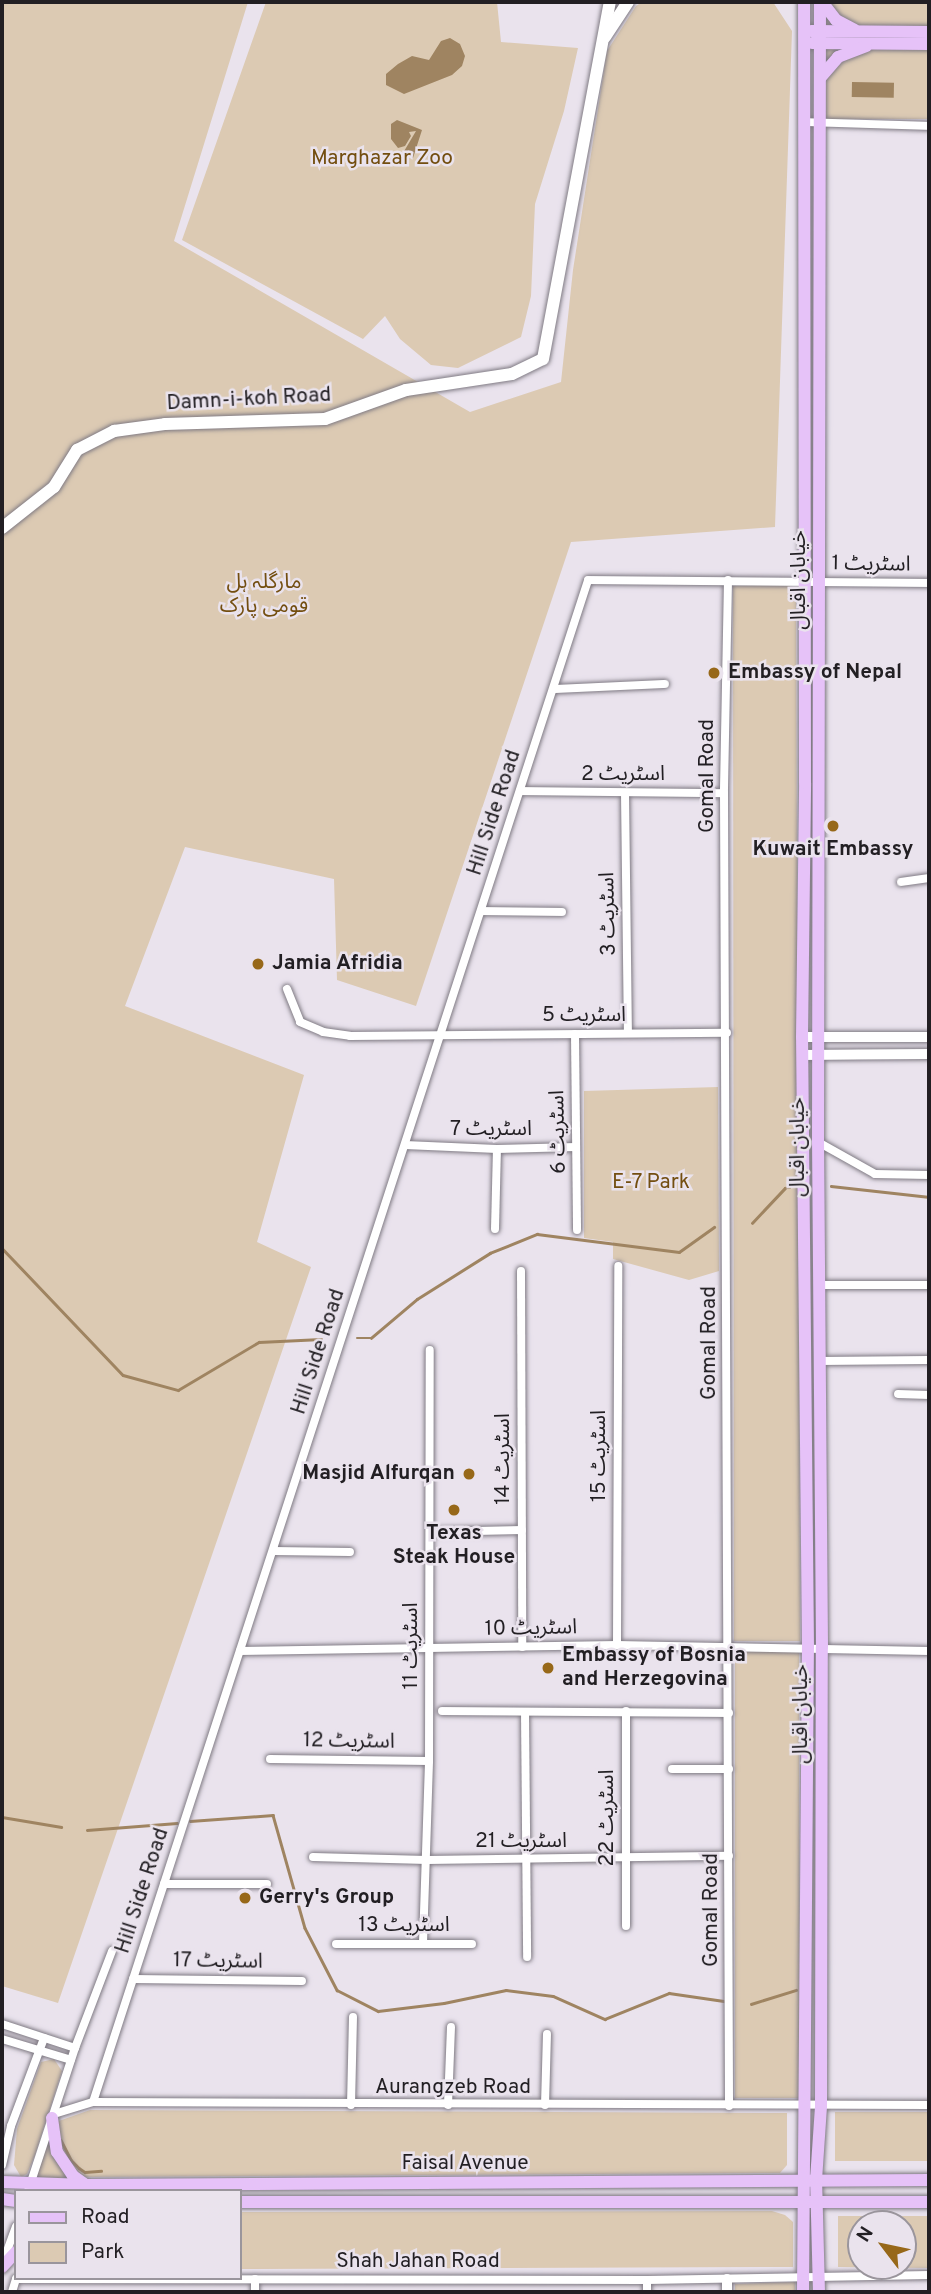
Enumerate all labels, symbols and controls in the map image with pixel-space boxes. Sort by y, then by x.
park label: Marghazar Zoo [311,146,453,172]
street label: Damn-i-koh Road [166,383,332,417]
street label: خیابان اقبال [787,530,813,630]
street label: اسٹریٹ 1 [831,552,911,578]
park label: مارگلہ ہل قومی پارک [220,570,308,620]
place label: Embassy of Nepal [728,660,902,686]
marker: Embassy of Nepal [706,665,722,681]
street label: Gomal Road [695,719,721,833]
street label: Hill Side Road [463,747,527,879]
street label: اسٹریٹ 2 [581,762,665,788]
marker: Kuwait Embassy [825,818,841,834]
place label: Kuwait Embassy [753,837,913,863]
street label: اسٹریٹ 3 [596,872,622,956]
place label: Jamia Afridia [272,951,404,977]
marker: Jamia Afridia [250,956,266,972]
street label: اسٹریٹ 5 [542,1003,626,1029]
street label: اسٹریٹ 6 [546,1090,572,1174]
street label: خیابان اقبال [786,1097,812,1197]
street label: اسٹریٹ 7 [450,1117,532,1143]
park label: E-7 Park [612,1170,690,1196]
street label: Hill Side Road [287,1286,351,1418]
street label: Gomal Road [697,1286,723,1400]
street label: اسٹریٹ 15 [587,1410,613,1502]
street label: اسٹریٹ 14 [491,1413,517,1505]
place label: Masjid Alfurqan [301,1461,455,1487]
marker: Masjid Alfurqan [461,1466,477,1482]
marker: Texas Steak House [446,1502,462,1518]
place label: Texas Steak House [393,1521,515,1571]
street label: اسٹریٹ 11 [399,1603,425,1689]
street label: اسٹریٹ 10 [485,1616,577,1642]
place label: Embassy of Bosnia and Herzegovina [562,1643,746,1693]
marker: Embassy of Bosnia and Herzegovina [540,1660,556,1676]
street label: خیابان اقبال [789,1664,815,1764]
street label: اسٹریٹ 12 [303,1729,395,1755]
street label: اسٹریٹ 22 [595,1770,621,1866]
street label: Hill Side Road [111,1825,175,1957]
street label: اسٹریٹ 21 [475,1829,567,1855]
street label: Gomal Road [699,1853,725,1967]
place label: Gerry's Group [259,1885,394,1911]
marker: Gerry's Group [237,1890,253,1906]
street label: اسٹریٹ 13 [358,1913,450,1939]
street label: اسٹریٹ 17 [173,1949,263,1975]
street label: Aurangzeb Road [375,2075,531,2101]
street label: Faisal Avenue [401,2151,529,2177]
legend [14,2189,242,2280]
text: Road [81,2204,130,2231]
north arrow [847,2210,917,2280]
text: N [852,2223,880,2247]
text: Park [81,2239,124,2266]
street label: Shah Jahan Road [336,2249,500,2275]

